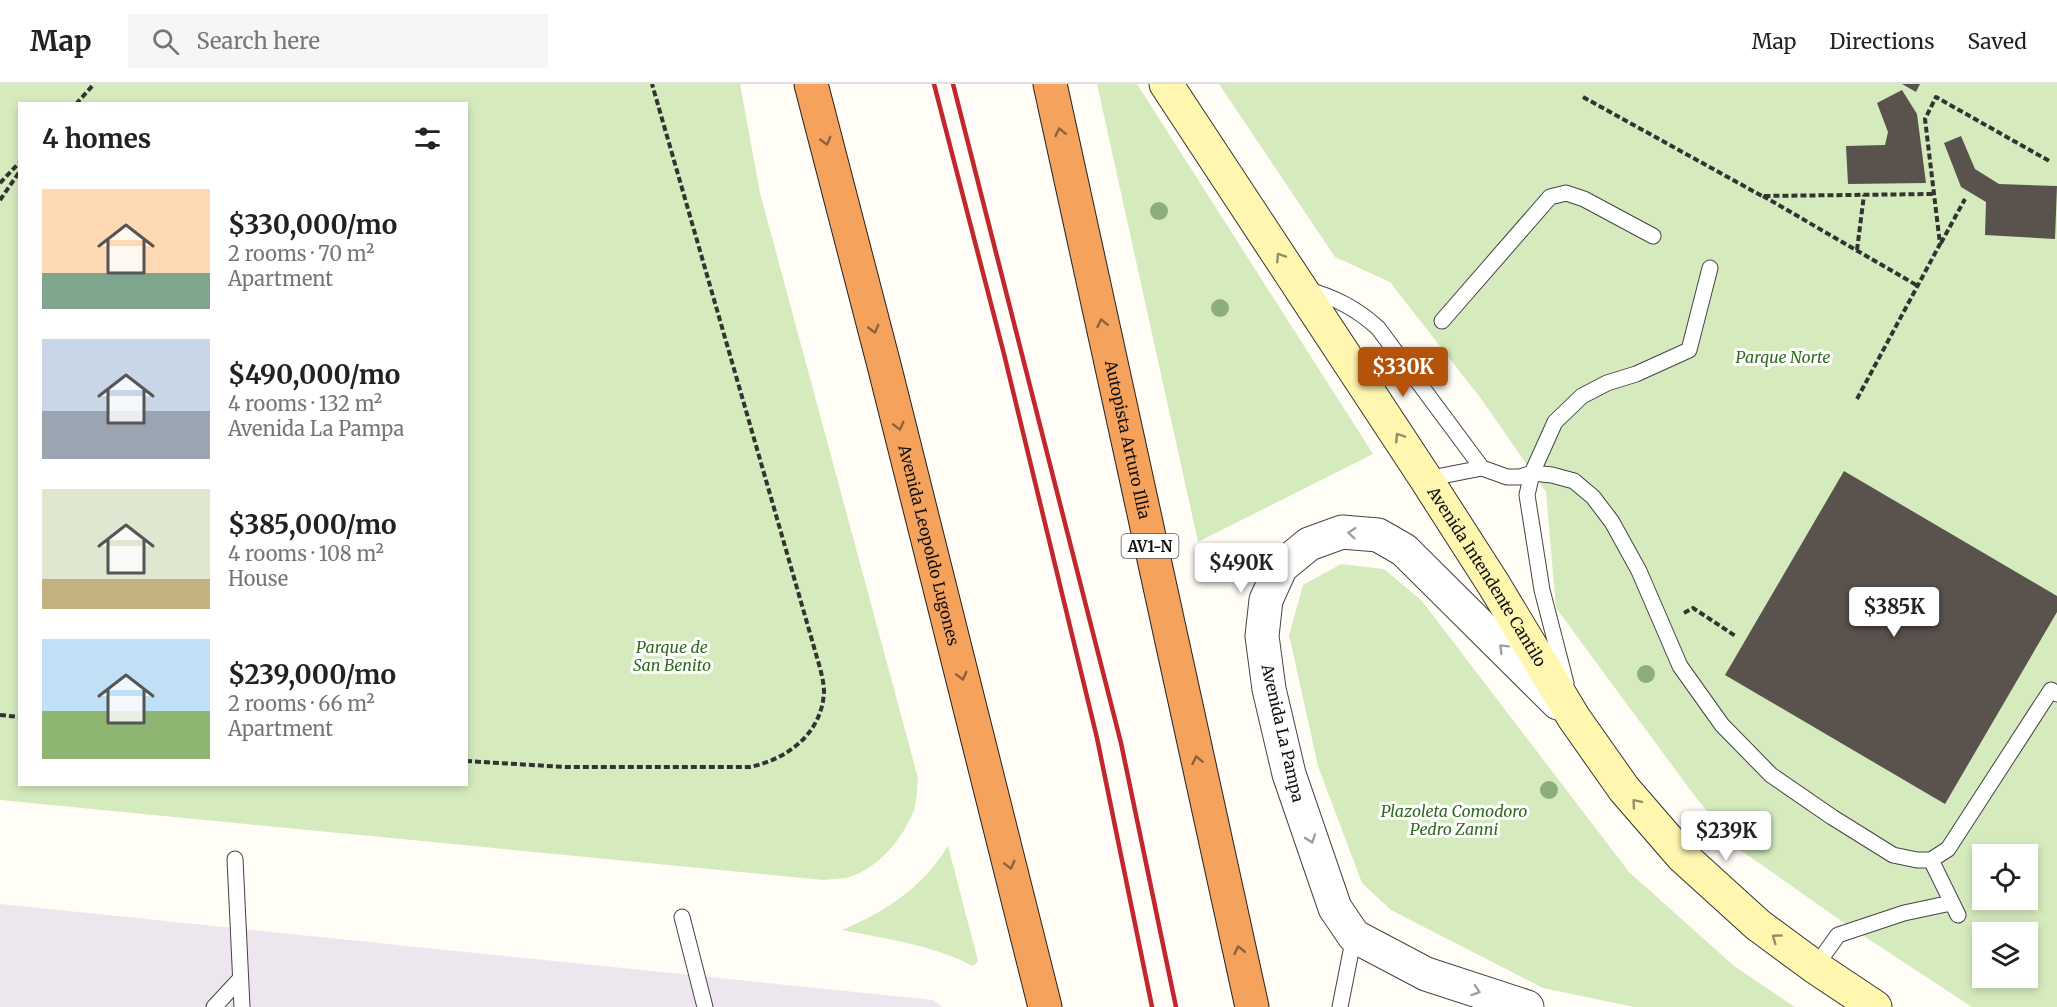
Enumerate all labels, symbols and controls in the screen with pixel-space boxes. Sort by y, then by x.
search box [128,14,548,68]
text: Map [30,23,92,59]
icon: search [149,25,182,58]
text: Search here [197,27,320,55]
text: Map [1752,28,1796,55]
text: Directions [1829,28,1934,55]
text: Saved [1967,28,2027,55]
text: 4 homes [42,122,151,155]
icon: filters [411,122,444,155]
one-way arrow [1054,128,1067,138]
one-way arrow [818,135,831,145]
text: $330,000/mo [228,208,397,241]
icon: home [90,213,162,285]
text: 2 rooms · 70 m² [228,241,374,266]
one-way arrow [1275,253,1287,263]
text: Apartment [228,266,333,291]
one-way arrow [1096,318,1109,328]
one-way arrow [867,324,880,334]
pin: $330K [1361,347,1445,398]
park label: Parque Norte [1736,347,1830,367]
text: $330K [1372,354,1434,379]
street label: Autopista Arturo Illia [1101,357,1155,521]
text: $490,000/mo [228,358,400,391]
icon: home [90,363,162,435]
text: 4 rooms · 132 m² [228,391,382,416]
text: Avenida La Pampa [228,416,404,441]
one-way arrow [892,420,905,430]
one-way arrow [1395,433,1406,444]
street label: Avenida Leopoldo Lugones [894,442,964,648]
street label: Avenida Intendente Cantilo [1423,482,1551,670]
text: $385,000/mo [228,508,397,541]
icon: home [90,513,162,585]
one-way arrow [1348,527,1357,540]
road number: AV1-N [1122,534,1178,558]
text: 4 rooms · 108 m² [228,541,384,566]
pin: $490K [1199,543,1283,594]
text: $490K [1209,550,1273,575]
text: House [228,566,288,591]
pin: $385K [1852,587,1936,638]
text: $385K [1863,594,1925,619]
park label: Parque de San Benito [633,637,711,675]
one-way arrow [1499,644,1510,655]
text: $239,000/mo [228,658,396,691]
street label: Avenida La Pampa [1257,661,1309,804]
icon: home [90,663,162,735]
one-way arrow [955,671,968,681]
text: 2 rooms · 66 m² [228,691,375,716]
text: Apartment [228,716,333,741]
one-way arrow [1191,755,1204,765]
one-way arrow [1632,799,1643,810]
park label: Plazoleta Comodoro Pedro Zanni [1381,801,1527,839]
pin: $239K [1684,811,1768,862]
text: $239K [1695,818,1757,843]
one-way arrow [1304,833,1317,843]
map controls [1972,844,2038,988]
button: locate [1972,844,2038,910]
one-way arrow [1002,860,1015,870]
button: layers [1972,922,2038,988]
one-way arrow [1771,934,1782,945]
one-way arrow [1234,945,1247,955]
one-way arrow [1470,983,1481,996]

